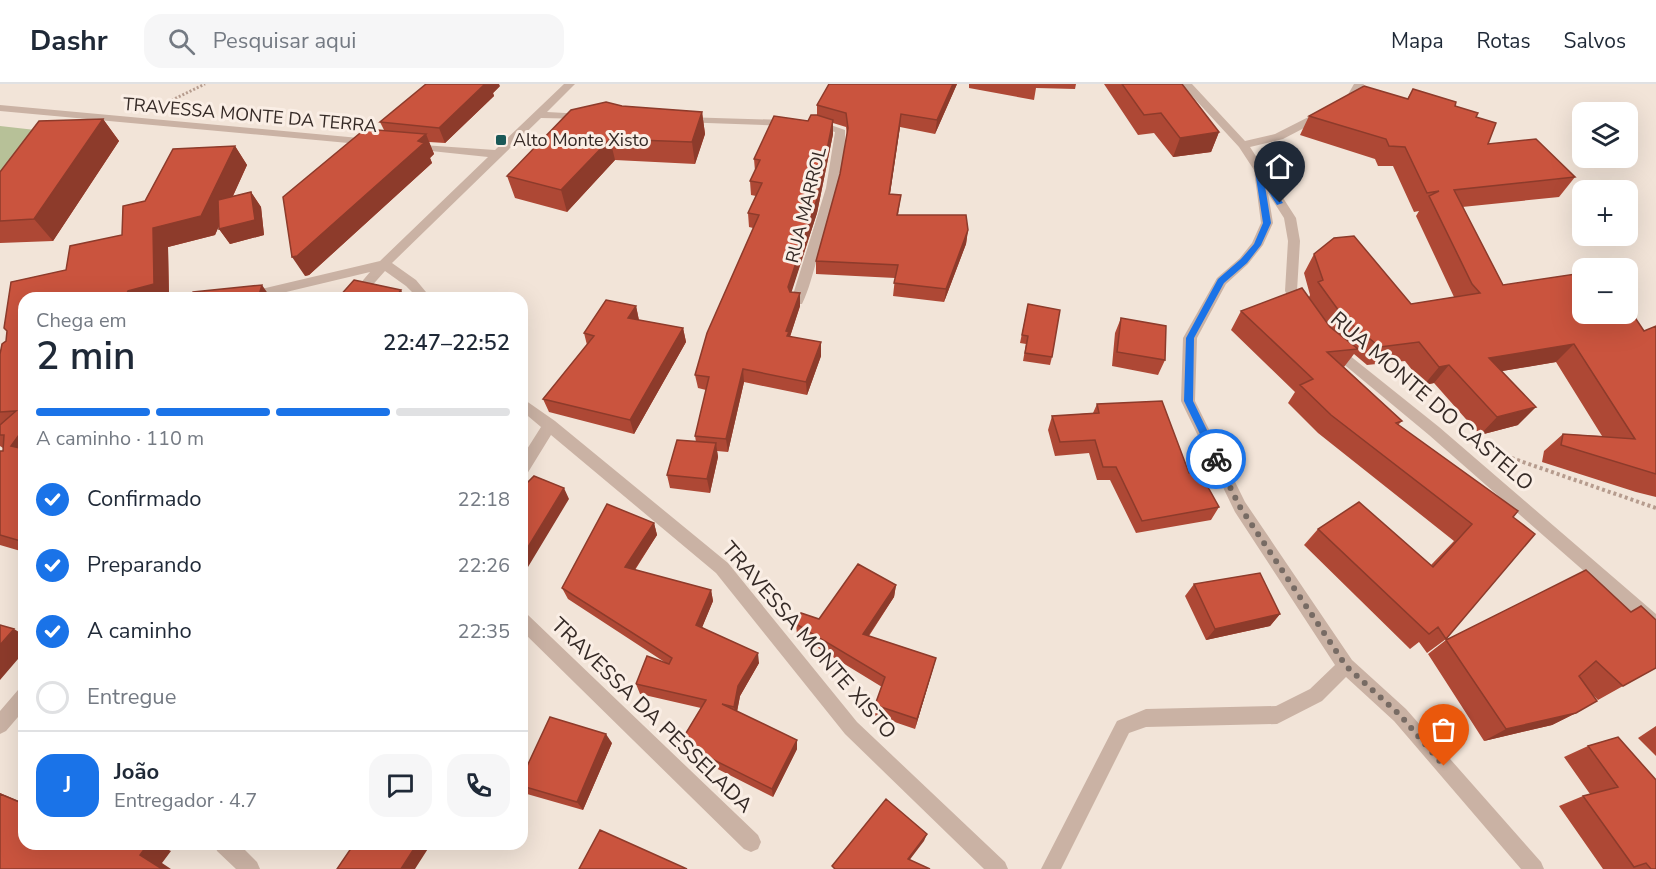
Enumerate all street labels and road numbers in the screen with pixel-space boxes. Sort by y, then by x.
street label: TRAVESSA MONTE DA TERRA [122,92,378,138]
street label: RUA MARROL [780,144,832,266]
street label: RUA MONTE DO CASTELO [1325,305,1539,497]
street label: TRAVESSA MONTE XISTO [715,535,903,745]
street label: TRAVESSA DA PESSELADA [545,611,759,819]

